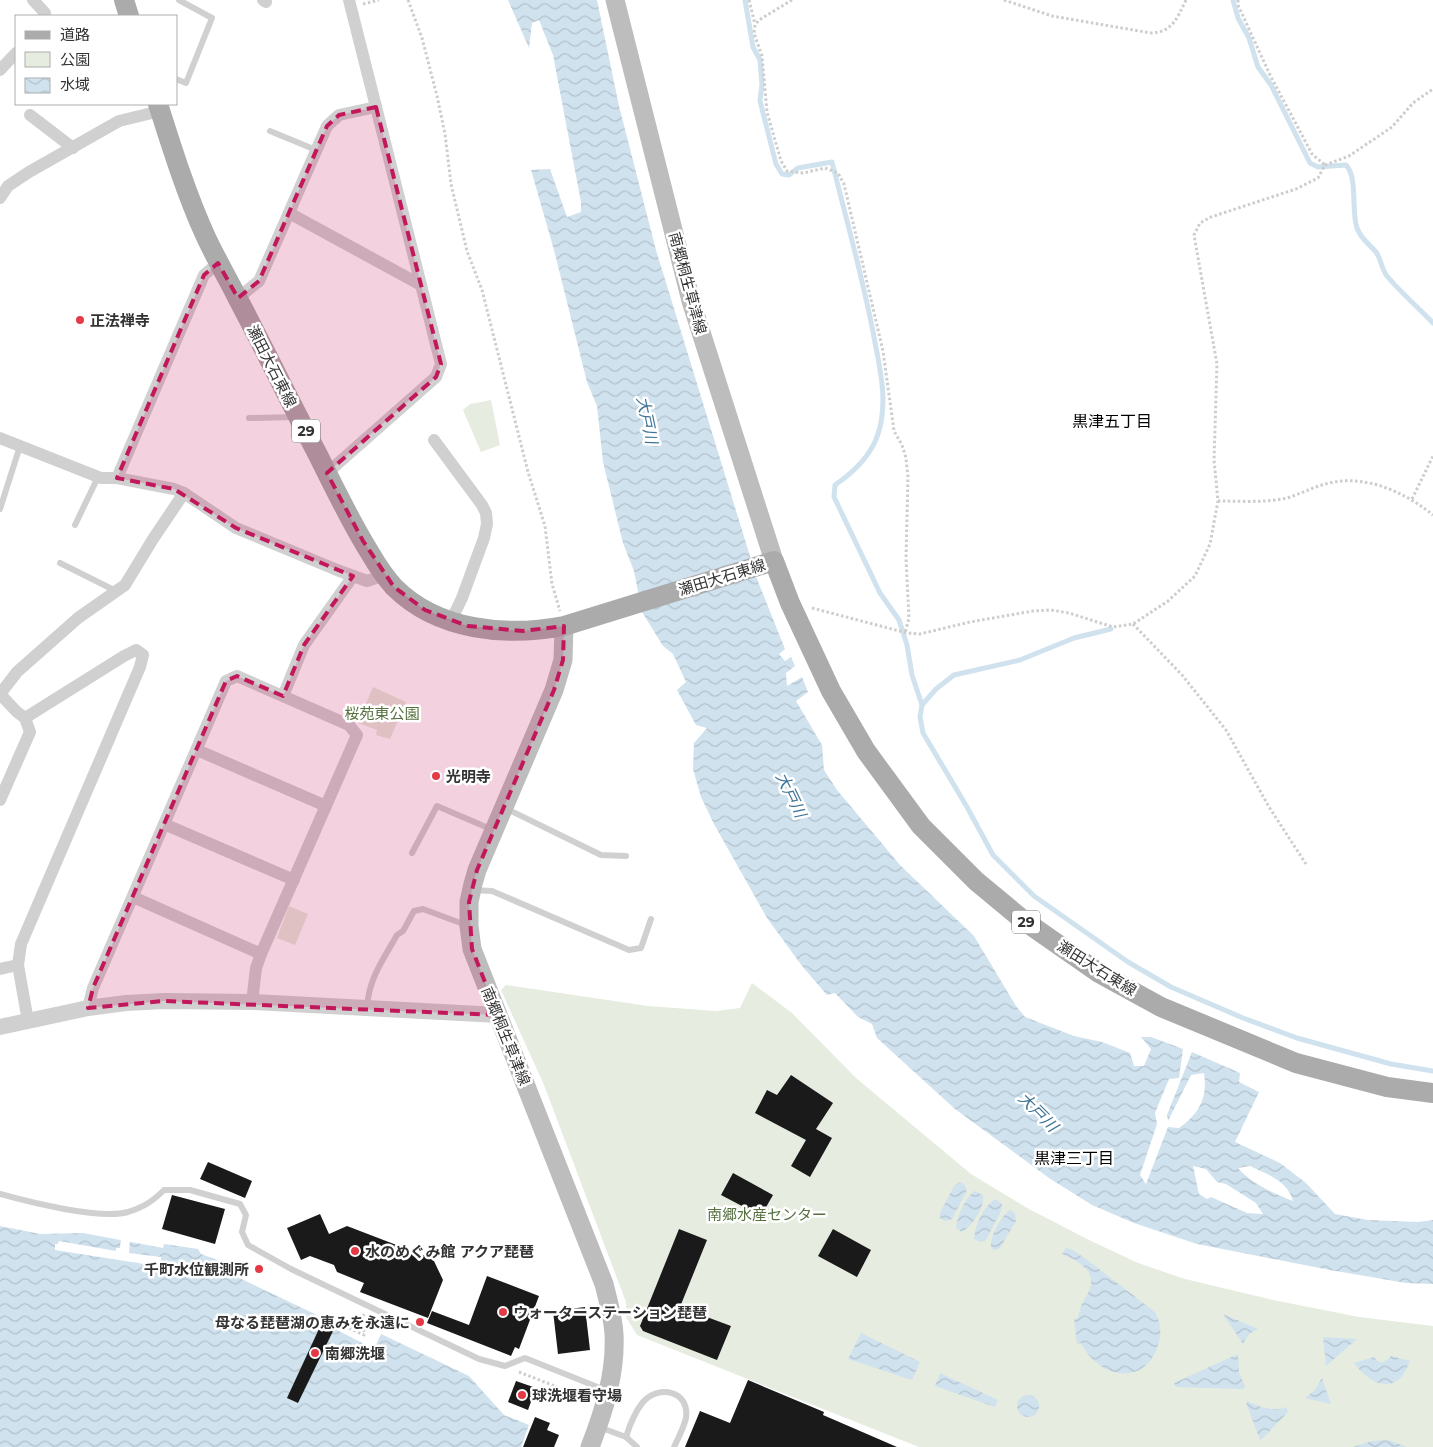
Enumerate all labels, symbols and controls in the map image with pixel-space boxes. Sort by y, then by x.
legend [15,15,178,105]
text: 道路 [60,25,90,44]
text: 公園 [60,50,90,69]
text: 水域 [60,75,90,94]
street label: 南郷桐生草津線 [665,230,711,336]
place label: 正法禅寺 [90,311,150,330]
marker: 正法禅寺 [74,314,86,326]
street label: 瀬田大石東線 [243,322,301,410]
water label: 大戸川 [633,395,662,447]
district label: 黒津五丁目 [1072,412,1152,431]
road number: 29 [292,420,320,442]
street label: 瀬田大石東線 [676,555,768,599]
park label: 桜苑東公園 [344,704,420,723]
place label: 光明寺 [446,767,491,786]
water label: 大戸川 [772,769,811,823]
marker: 光明寺 [430,770,442,782]
road number: 29 [1012,910,1040,934]
street label: 瀬田大石東線 [1054,936,1140,1000]
street label: 南郷桐生草津線 [478,984,534,1088]
water label: 大戸川 [1014,1088,1063,1137]
district label: 黒津三丁目 [1034,1149,1114,1168]
park label: 南郷水産センター [707,1205,827,1224]
place label: 水のめぐみ館 アクア琵琶 [365,1242,534,1261]
marker: 水のめぐみ館 アクア琵琶 [349,1245,361,1257]
place label: 千町水位観測所 [144,1260,249,1279]
marker: 千町水位観測所 [253,1263,265,1275]
place label: ウォーターステーション琵琶 [513,1303,707,1322]
marker: ウォーターステーション琵琶 [497,1306,509,1318]
place label: 母なる琵琶湖の恵みを永遠に [215,1313,410,1332]
marker: 母なる琵琶湖の恵みを永遠に [414,1316,426,1328]
place label: 南郷洗堰 [325,1344,385,1363]
marker: 南郷洗堰 [309,1347,321,1359]
place label: 球洗堰看守場 [532,1386,622,1405]
marker: 球洗堰看守場 [516,1389,528,1401]

